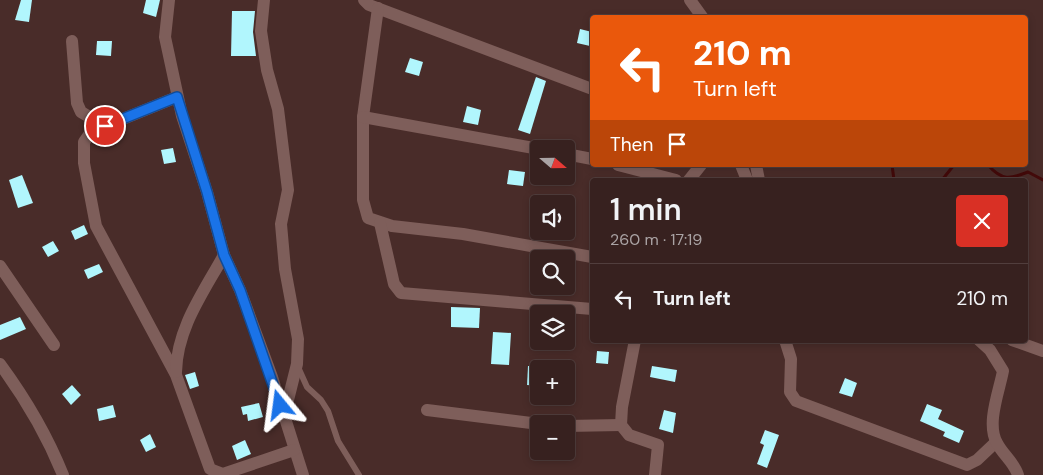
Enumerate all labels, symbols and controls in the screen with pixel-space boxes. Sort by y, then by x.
text: 210 m [693,30,792,76]
icon: left [610,35,675,100]
text: Turn left [693,74,777,103]
pin [84,105,126,147]
icon: arrive [91,112,119,140]
icon: arrive [663,130,691,158]
text: Then [610,132,653,157]
north arrow [530,140,575,185]
map controls [530,140,575,460]
text: 1 min [610,190,682,229]
button: sound [530,195,575,240]
button: close [956,195,1008,247]
text: 260 m · 17:19 [610,229,702,250]
button: search [530,250,575,295]
icon: left [610,285,638,313]
text: Turn left [653,286,731,311]
text: 210 m [956,286,1008,311]
button: layers [530,305,575,350]
button: + [530,360,575,405]
position arrow [253,378,305,430]
button: − [530,415,575,460]

